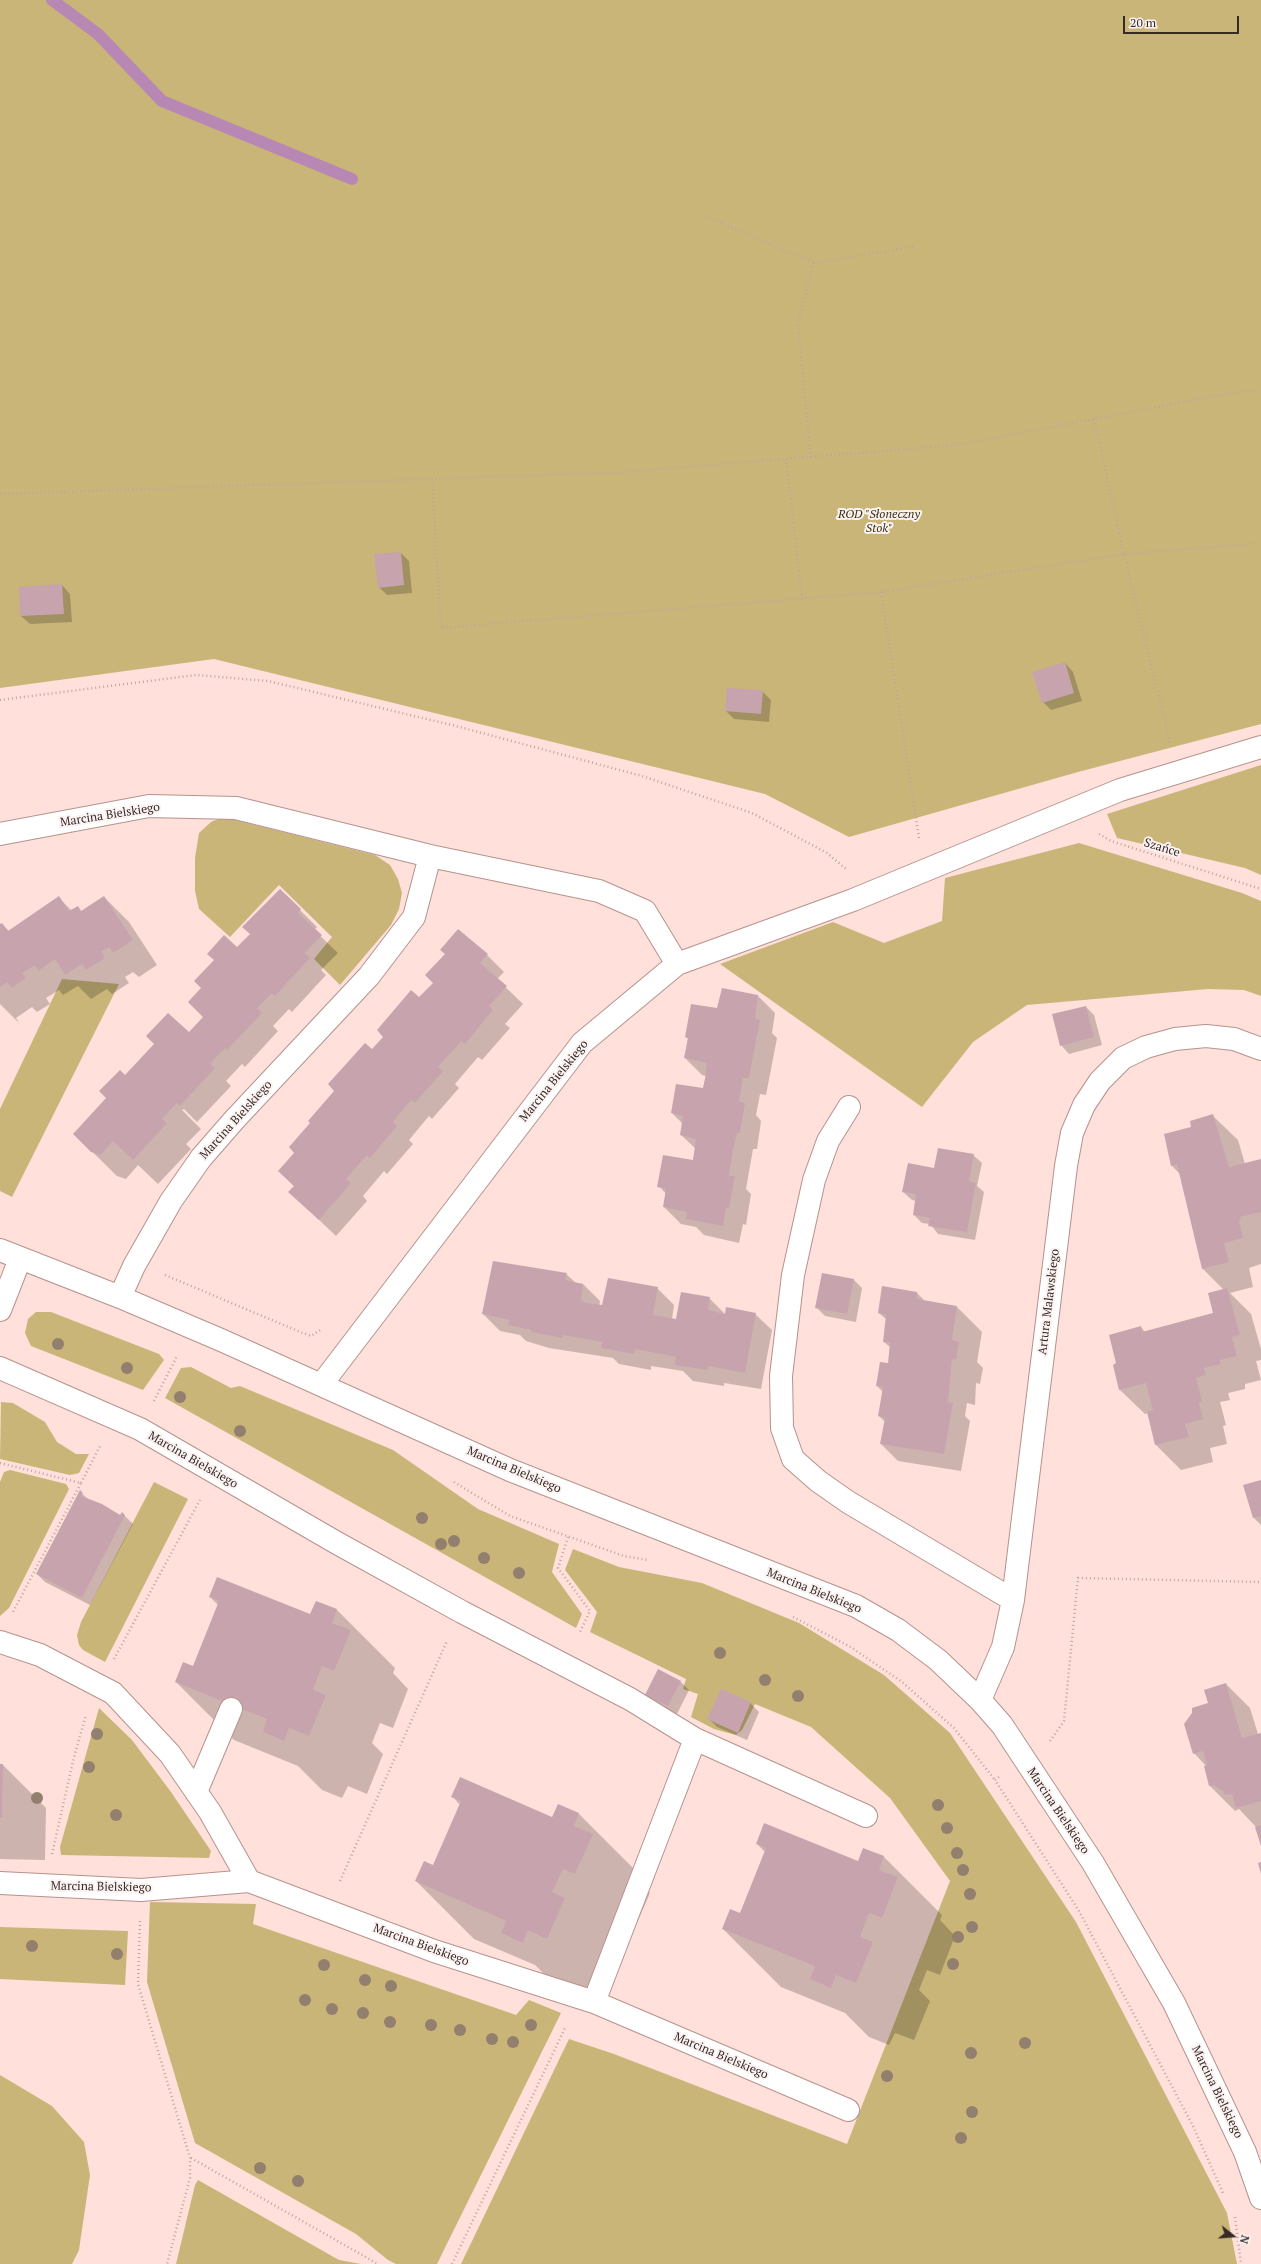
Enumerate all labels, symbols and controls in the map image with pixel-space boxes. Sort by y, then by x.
scale bar [1125,8,1241,34]
text: 20 m [1130,15,1156,30]
park label: ROD "Słoneczny Stok" [838,508,920,536]
street label: Marcina Bielskiego [59,800,161,830]
street label: Szańce [1142,836,1182,860]
street label: Marcina Bielskiego [517,1037,591,1125]
street label: Marcina Bielskiego [197,1078,275,1162]
street label: Artura Malawskiego [1035,1248,1063,1356]
street label: Marcina Bielskiego [146,1429,240,1491]
street label: Marcina Bielskiego [465,1444,563,1496]
street label: Marcina Bielskiego [764,1565,864,1617]
street label: Marcina Bielskiego [1024,1765,1092,1857]
street label: Marcina Bielskiego [50,1879,152,1895]
street label: Marcina Bielskiego [371,1921,471,1969]
street label: Marcina Bielskiego [672,2030,770,2082]
street label: Marcina Bielskiego [1188,2043,1246,2141]
north arrow [1213,2216,1253,2256]
text: N [1237,2233,1252,2246]

